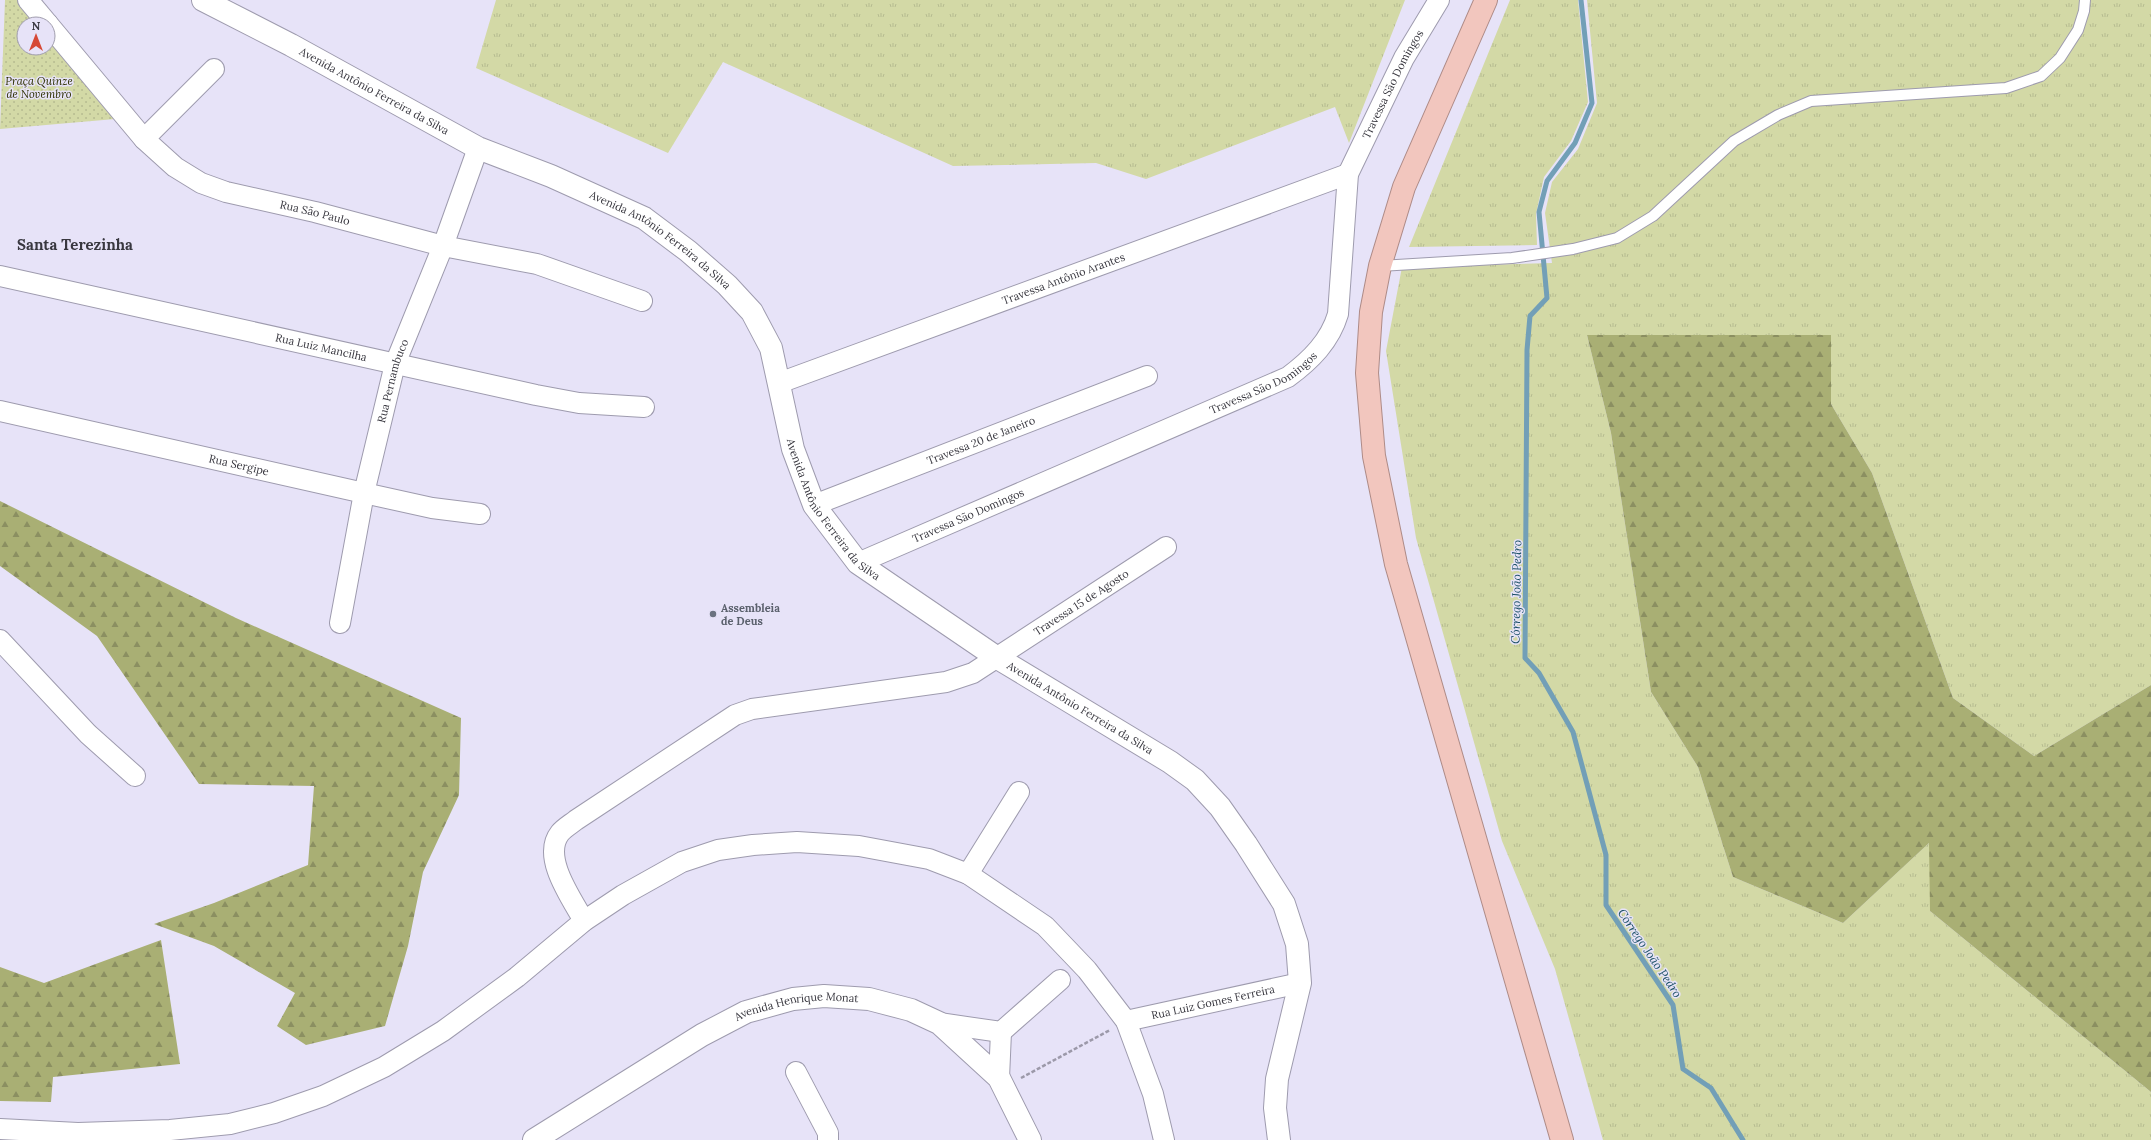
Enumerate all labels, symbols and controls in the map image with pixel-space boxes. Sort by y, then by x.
north arrow [16,16,56,56]
text: N [32,19,41,33]
street label: Travessa São Domingos [1359,27,1426,141]
street label: Avenida Antônio Ferreira da Silva [296,44,452,138]
park label: Praça Quinze de Novembro [5,74,73,101]
street label: Avenida Antônio Ferreira da Silva [587,187,734,292]
street label: Rua São Paulo [279,197,352,228]
district label: Santa Terezinha [17,235,133,254]
street label: Travessa Antônio Arantes [1000,250,1127,307]
street label: Rua Luiz Mancilha [274,330,369,364]
street label: Rua Pernambuco [374,337,411,424]
street label: Travessa São Domingos [1207,349,1320,417]
street label: Travessa 20 de Janeiro [925,413,1037,468]
street label: Avenida Antônio Ferreira da Silva [784,436,883,583]
street label: Rua Sergipe [208,451,270,478]
street label: Travessa São Domingos [910,485,1026,546]
water label: Córrego João Pedro [1508,540,1524,644]
street label: Travessa 15 de Agosto [1031,566,1131,639]
place label: Assembleia de Deus [721,601,780,628]
marker: Assembleia de Deus [708,609,718,619]
street label: Avenida Antônio Ferreira da Silva [1003,658,1156,757]
water label: Córrego João Pedro [1615,906,1685,1000]
street label: Rua Luiz Gomes Ferreira [1150,982,1276,1022]
street label: Avenida Henrique Monat [731,989,860,1024]

